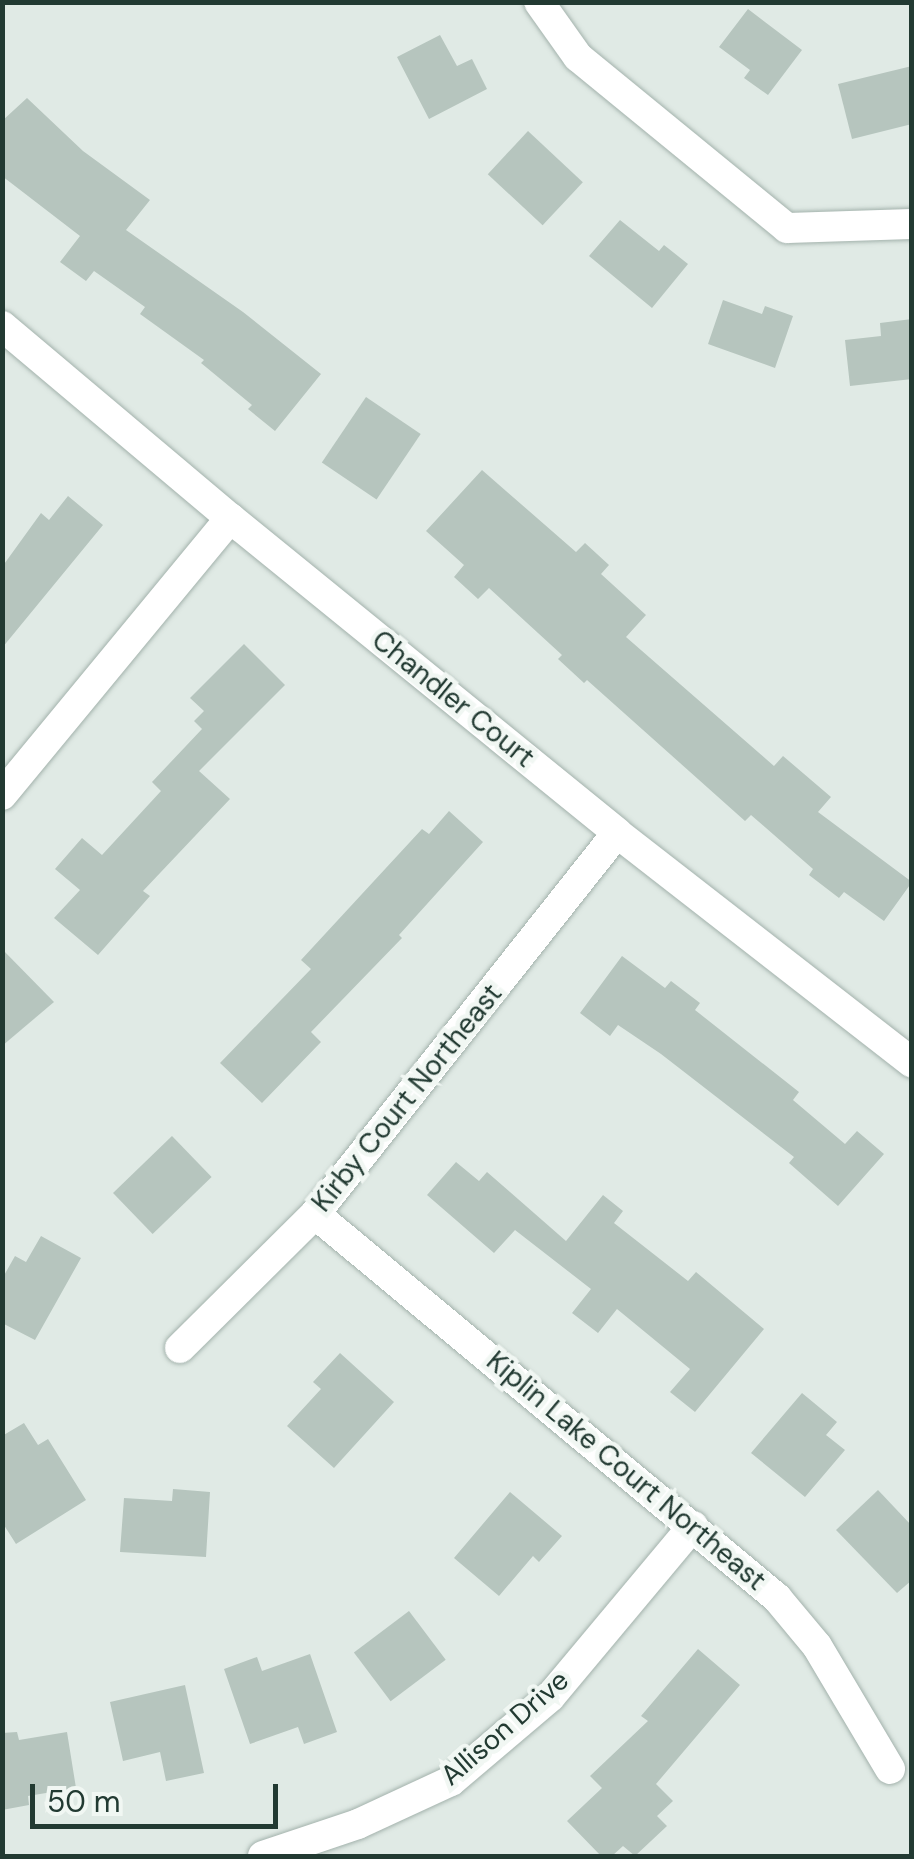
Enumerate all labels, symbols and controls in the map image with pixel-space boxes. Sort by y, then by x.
street label: Chandler Court [365,623,541,775]
street label: Kirby Court Northeast [305,977,509,1219]
street label: Kiplin Lake Court Northeast [480,1344,772,1598]
street label: Allison Drive [434,1663,576,1793]
scale bar [35,1764,282,1826]
text: 50 m [47,1782,121,1821]

